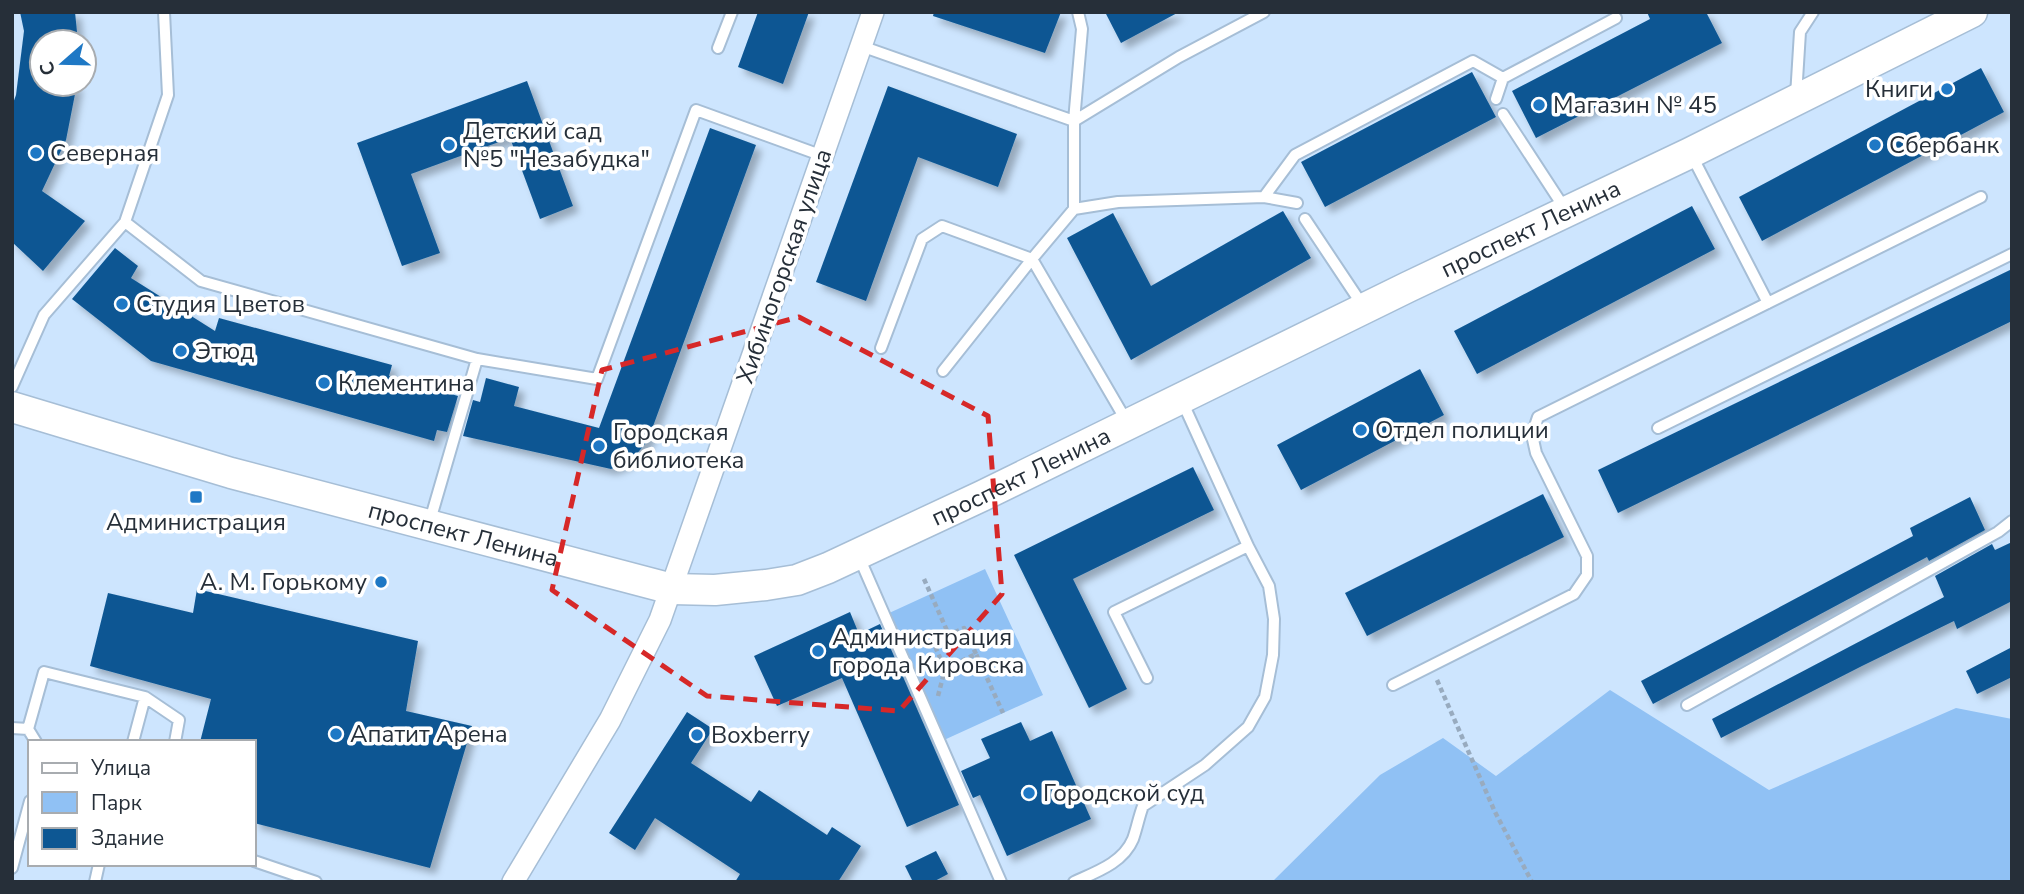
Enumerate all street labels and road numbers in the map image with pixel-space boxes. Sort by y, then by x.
street label: Хибиногорская улица [729,144,839,388]
street label: проспект Ленина [1435,172,1626,285]
street label: проспект Ленина [926,419,1116,534]
street label: проспект Ленина [365,494,562,574]

